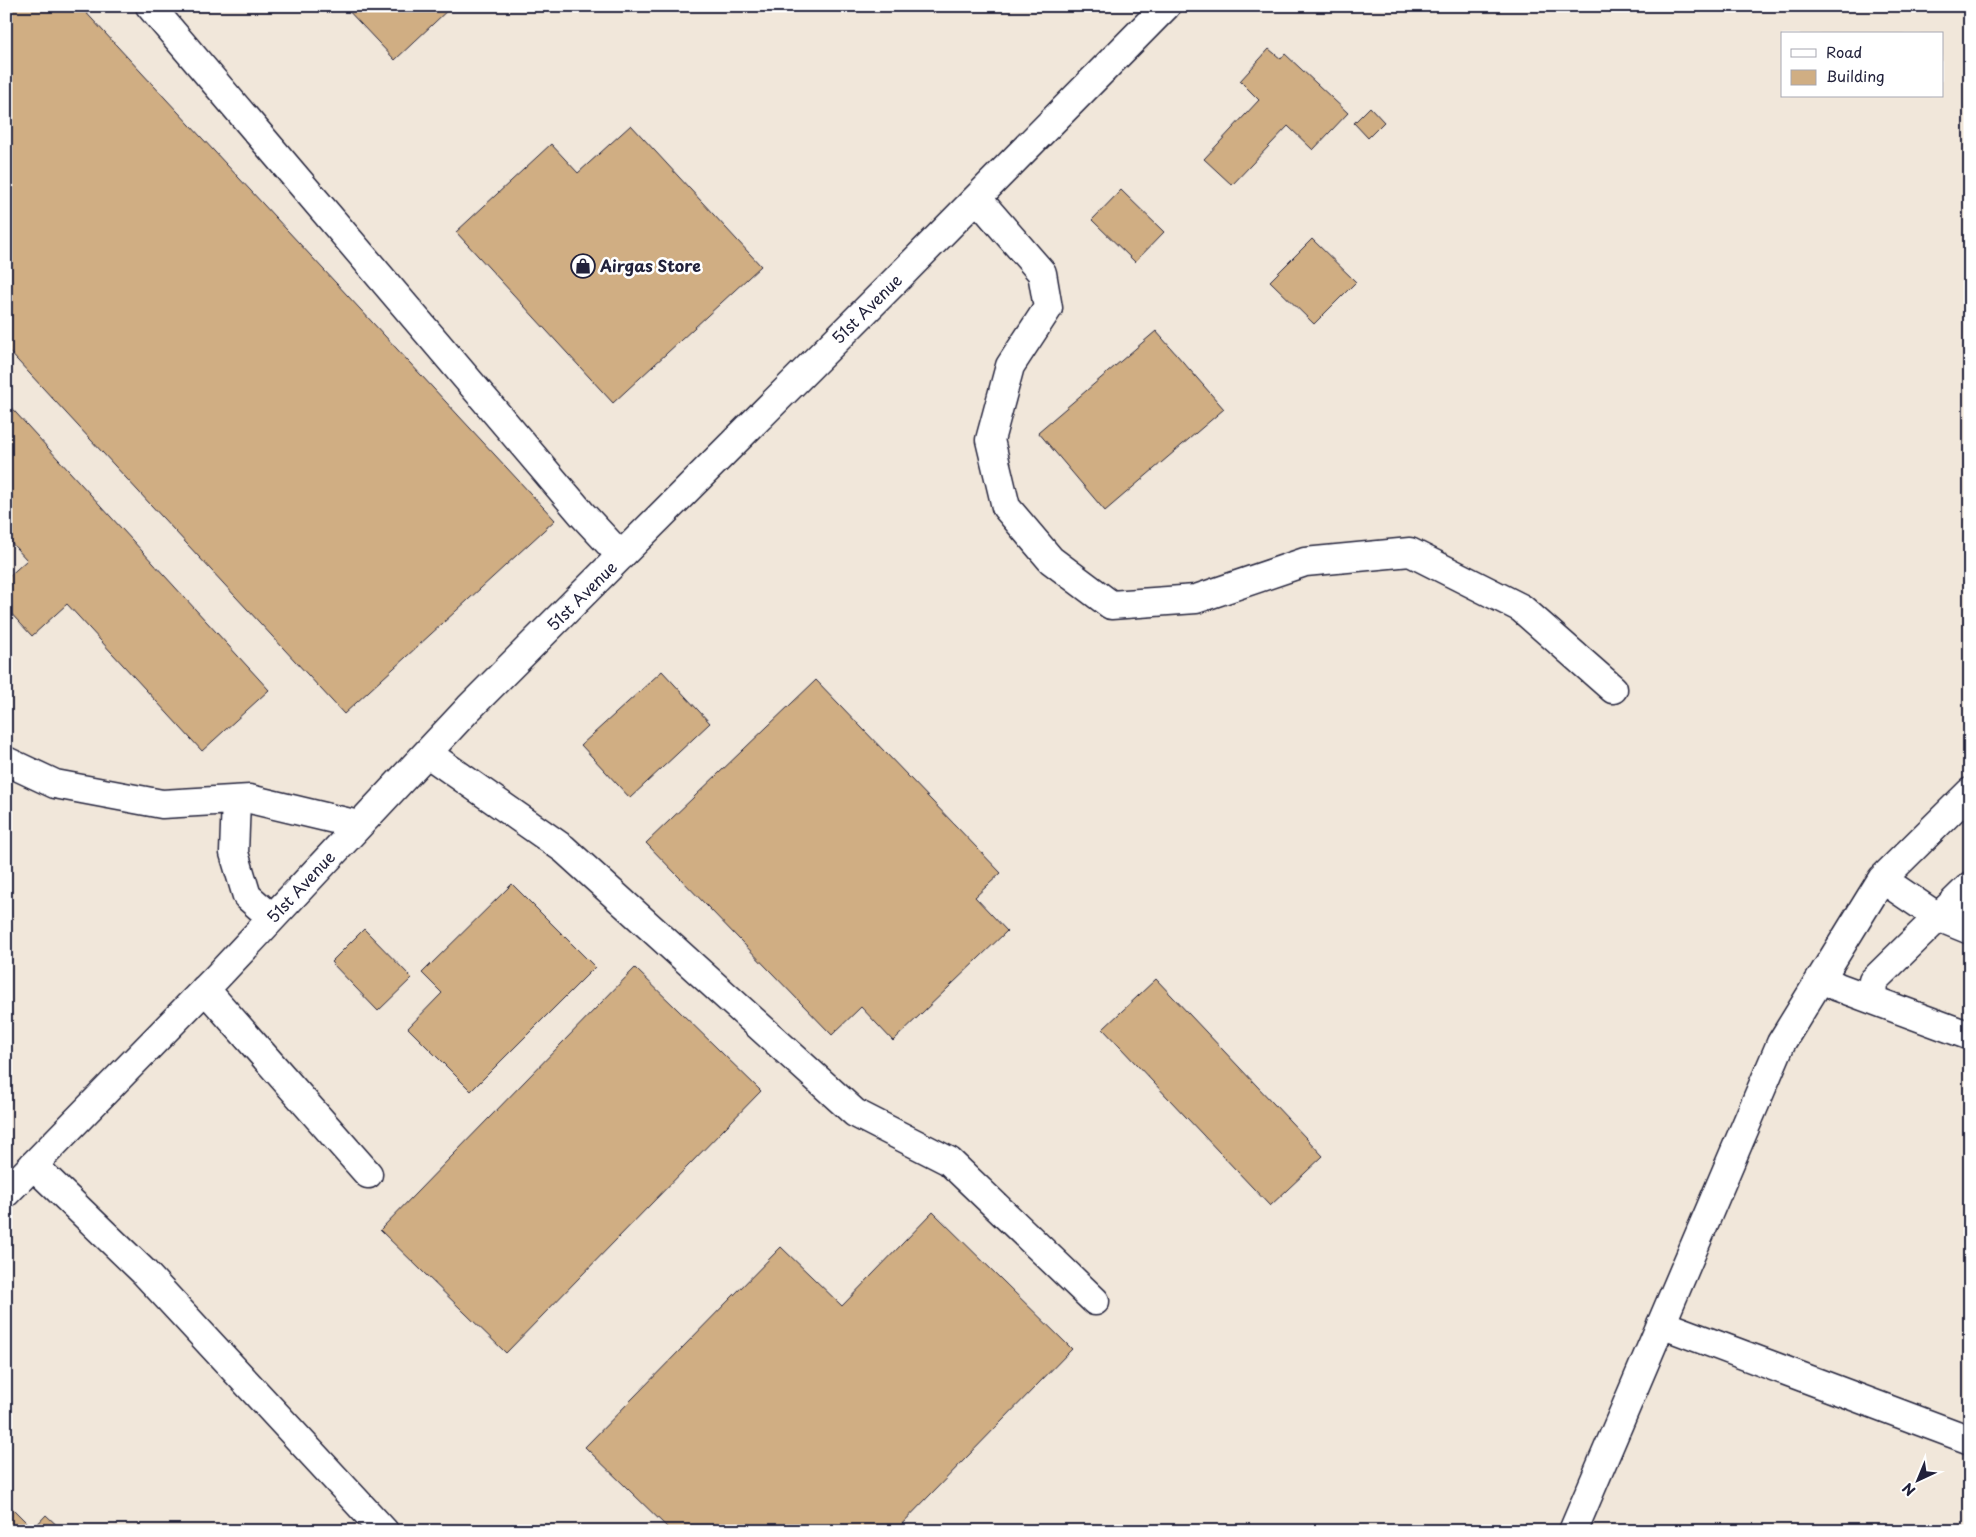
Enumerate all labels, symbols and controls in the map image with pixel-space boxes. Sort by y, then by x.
legend [1781,32,1944,98]
text: Road [1826,40,1862,63]
text: Building [1826,64,1885,87]
shop icon: Airgas Store [570,253,596,279]
place label: Airgas Store [599,253,701,277]
street label: 51st Avenue [826,268,907,349]
street label: 51st Avenue [541,555,622,636]
street label: 51st Avenue [261,845,340,928]
north arrow [1894,1454,1944,1504]
text: N [1897,1478,1920,1501]

